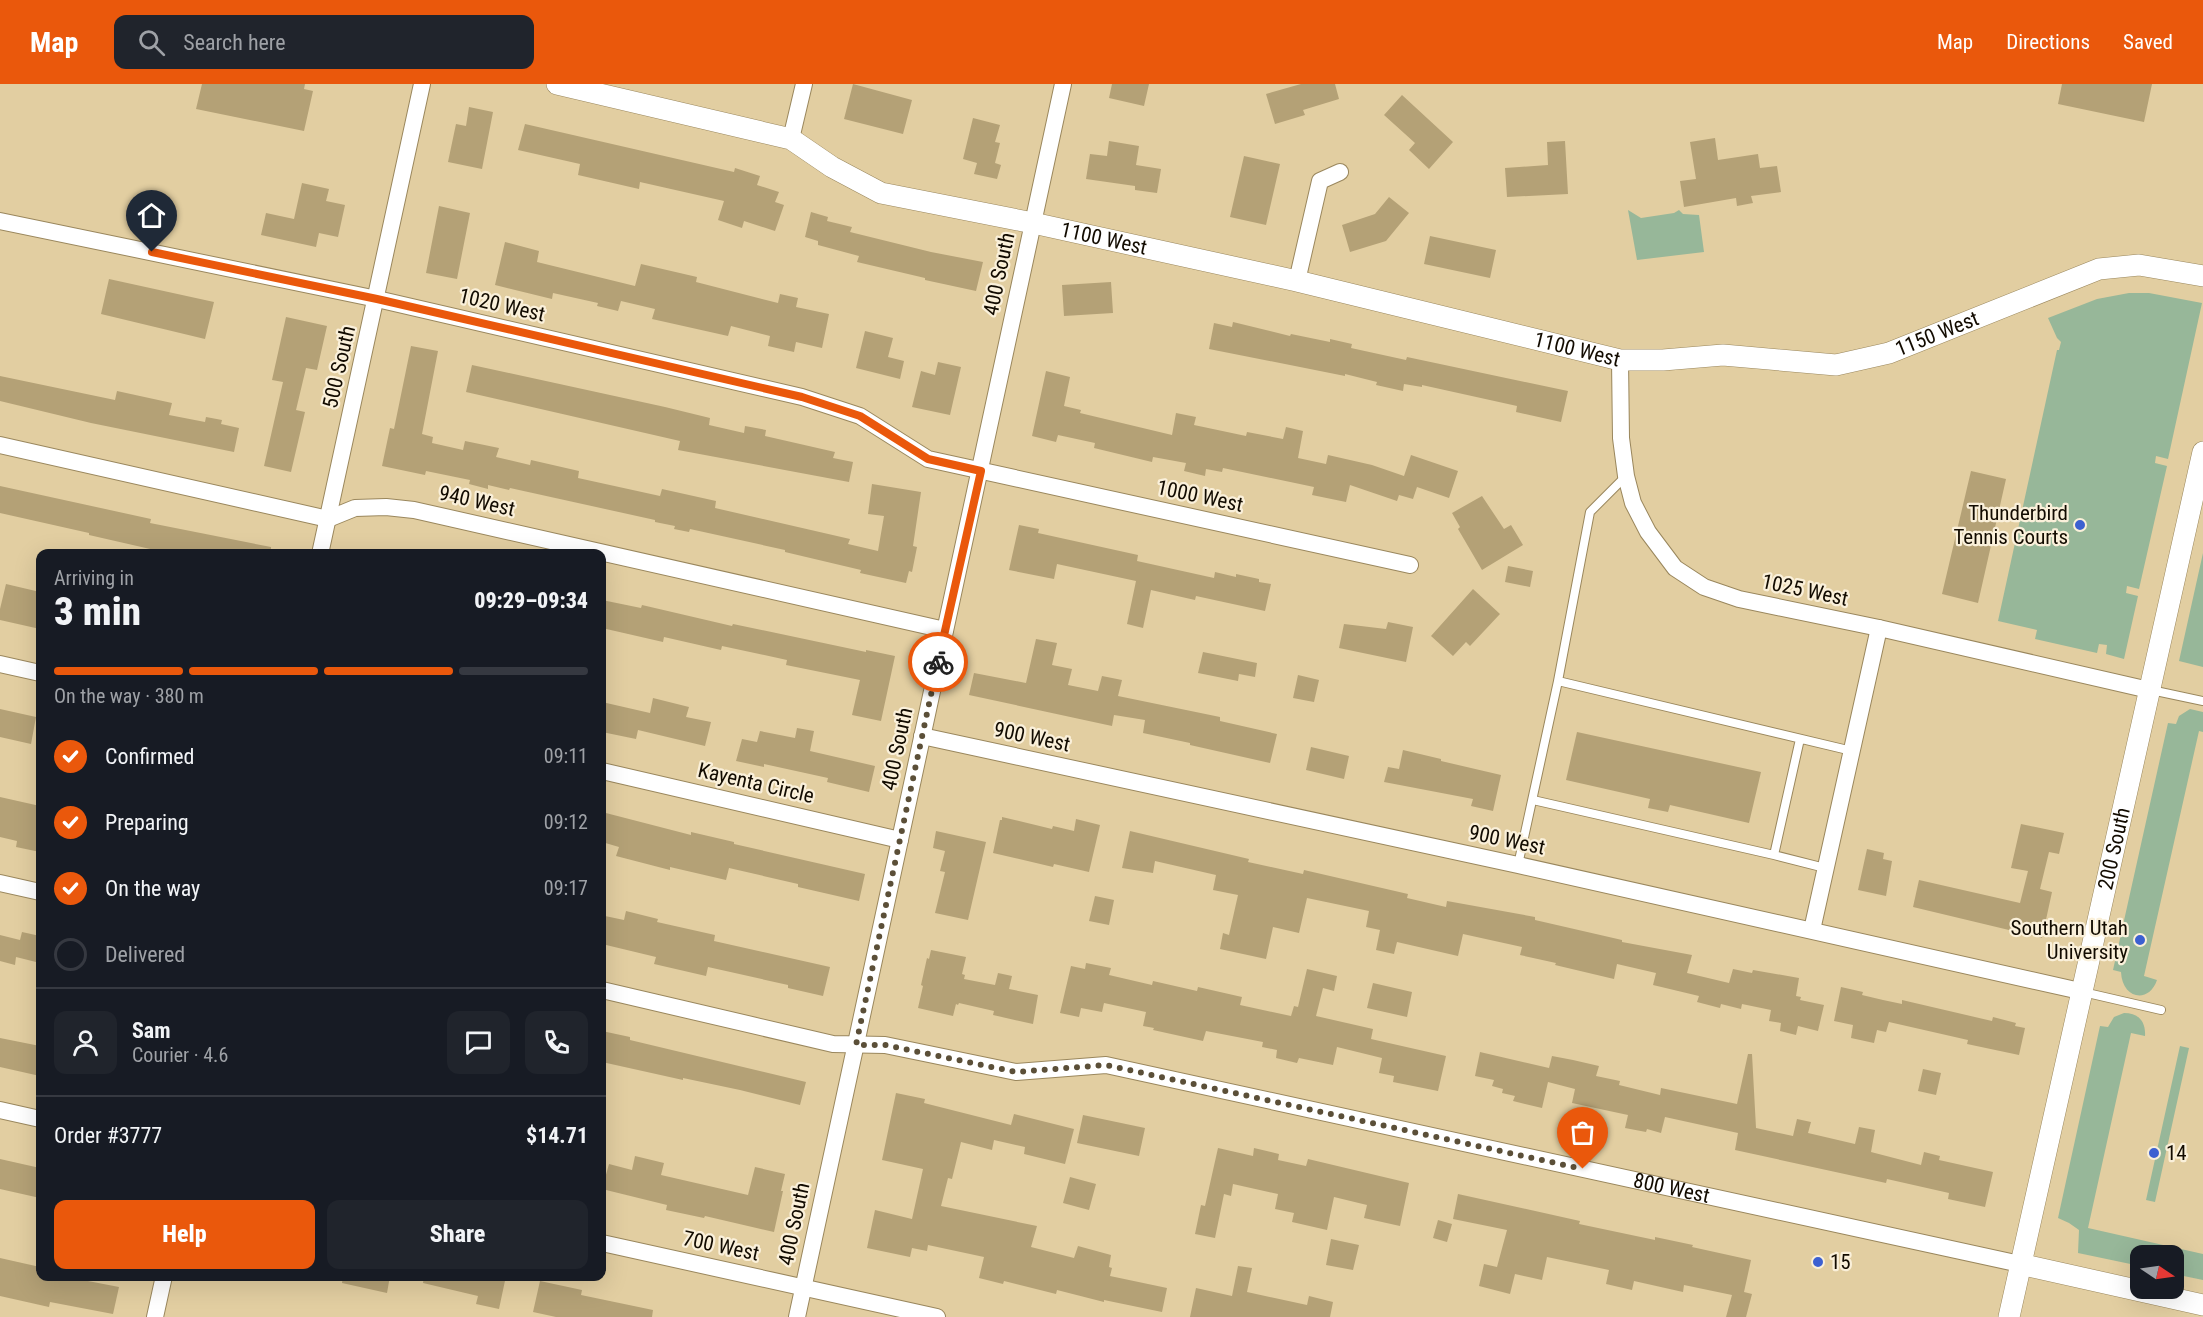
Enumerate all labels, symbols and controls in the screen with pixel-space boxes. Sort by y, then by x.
search box [114,15,534,69]
text: Map [30,26,78,59]
icon: search [135,26,168,59]
text: Search here [183,30,286,55]
text: Map [1937,30,1973,54]
text: Directions [2006,30,2090,54]
text: Saved [2123,30,2173,54]
pin [126,190,177,252]
icon: home [135,199,168,232]
street label: 1100 West [1058,217,1149,260]
street label: 400 South [979,230,1019,318]
street label: 1020 West [457,283,547,327]
street label: 1150 West [1892,306,1982,361]
street label: 500 South [318,323,360,411]
street label: 1100 West [1532,327,1622,372]
street label: 1000 West [1155,475,1245,517]
street label: 940 West [437,481,517,521]
place label: Thunderbird Tennis Courts [1953,501,2068,549]
marker: Thunderbird Tennis Courts [2073,518,2087,532]
text: Arriving in [54,566,134,590]
street label: 1025 West [1760,569,1850,611]
text: 09:29–09:34 [474,588,588,613]
text: 3 min [54,589,141,635]
courier [908,632,968,692]
icon: bike [922,646,955,679]
text: On the way · 380 m [54,684,204,708]
street label: 400 South [877,705,917,793]
street label: 900 West [992,717,1072,757]
icon: check [54,740,87,773]
text: Confirmed [105,744,194,769]
text: 09:11 [544,744,588,768]
street label: Kayenta Circle [696,758,817,808]
street label: 200 South [2093,805,2135,892]
icon: check [54,806,87,839]
text: Preparing [105,810,189,835]
text: 09:12 [544,810,588,834]
street label: 900 West [1467,820,1547,860]
icon: check [54,872,87,905]
text: On the way [105,876,200,901]
text: 09:17 [544,876,588,900]
place label: Southern Utah University [2011,916,2128,964]
marker: Southern Utah University [2133,933,2147,947]
text: Delivered [105,942,185,967]
button: person [54,1011,117,1074]
button: chat [447,1011,510,1074]
button: phone [525,1011,588,1074]
text: Sam [132,1018,171,1043]
text: Courier · 4.6 [132,1043,228,1067]
pin [1557,1107,1608,1169]
icon: bag [1566,1116,1599,1149]
text: Order #3777 [54,1123,162,1148]
text: $14.71 [526,1123,588,1148]
place label: 14 [2166,1141,2187,1165]
marker: 14 [2147,1146,2161,1160]
street label: 800 West [1631,1168,1712,1208]
street label: 400 South [774,1180,814,1268]
button: Help [54,1200,315,1269]
button: Share [327,1200,588,1269]
street label: 700 West [681,1226,761,1266]
north arrow [2130,1245,2184,1299]
map controls [2130,1245,2184,1299]
place label: 15 [1830,1250,1851,1274]
marker: 15 [1811,1255,1825,1269]

